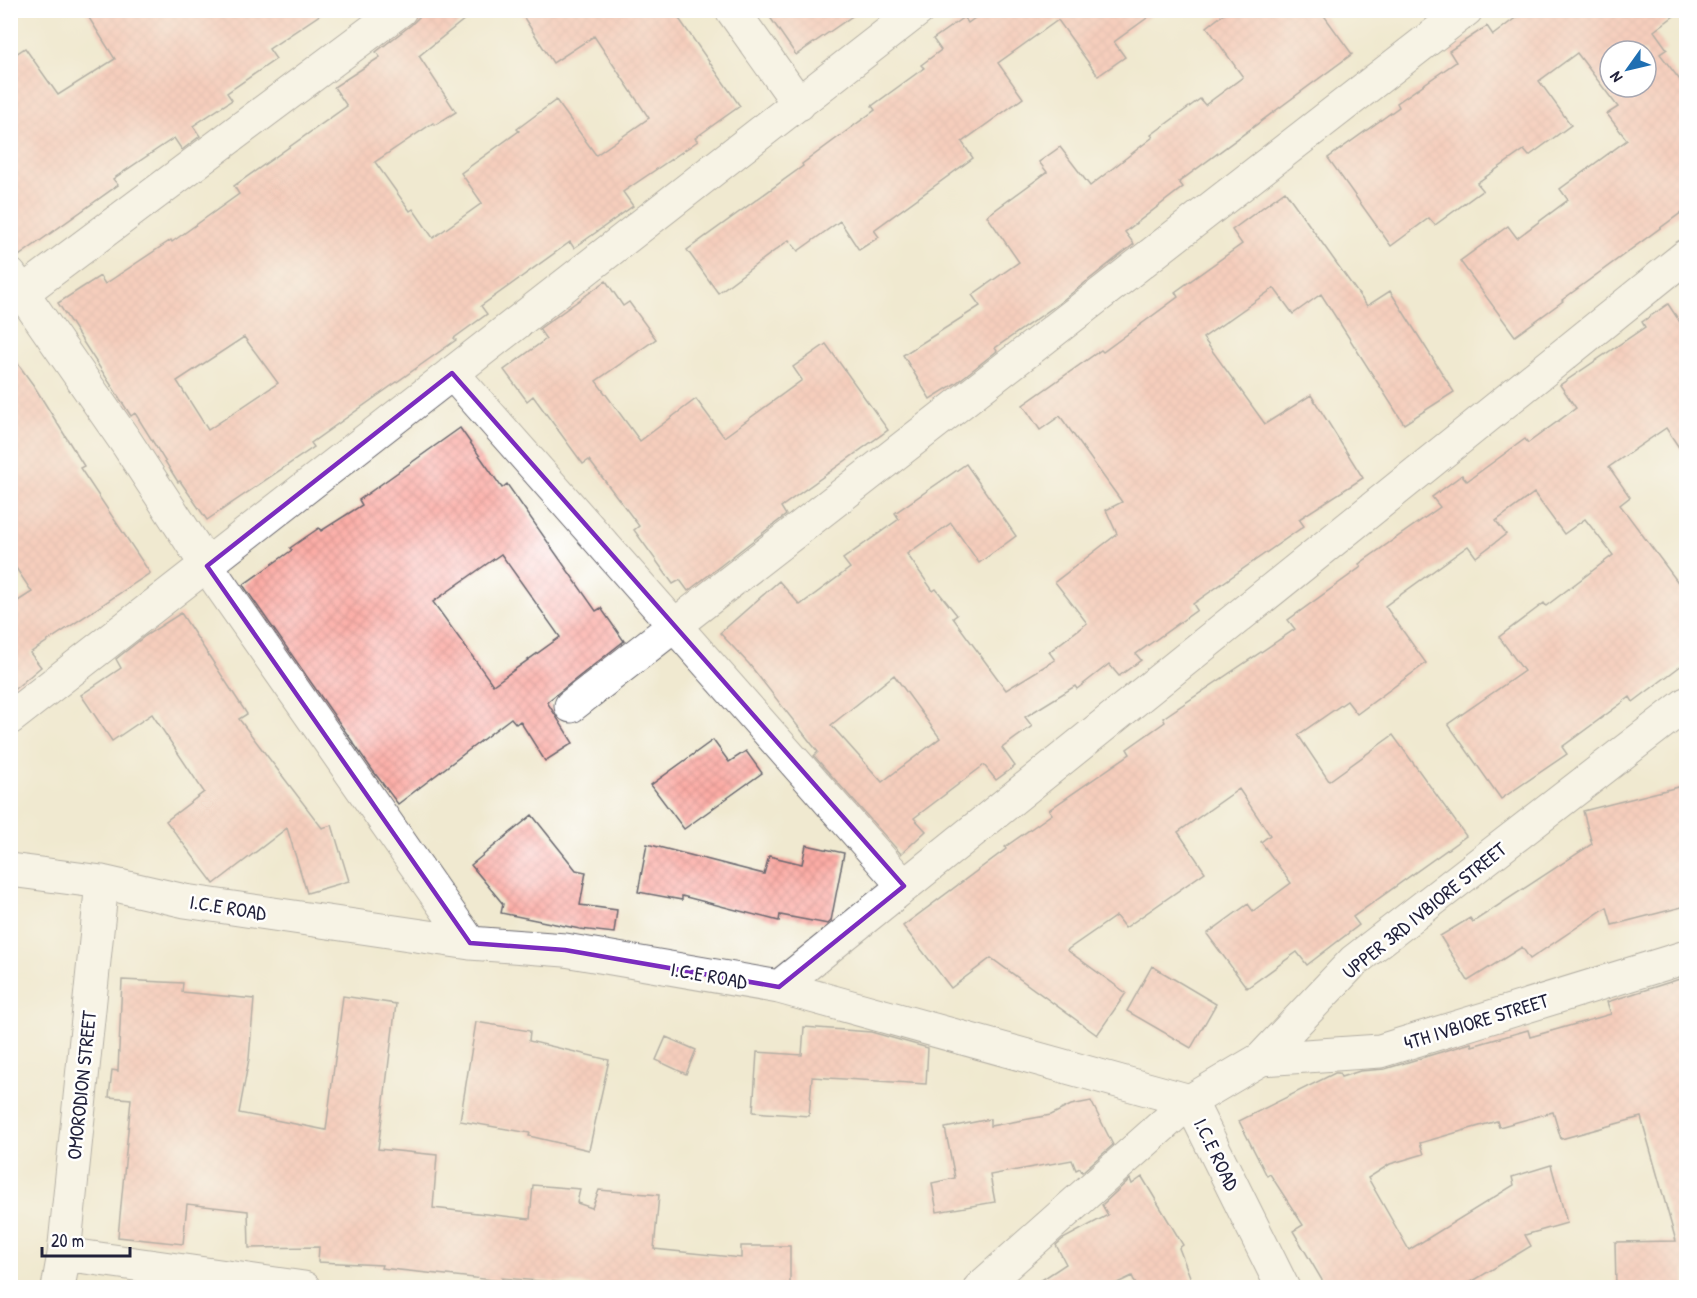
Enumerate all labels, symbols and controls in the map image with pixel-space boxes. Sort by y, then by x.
north arrow [1598,39,1658,99]
text: N [1604,67,1627,87]
street label: UPPER 3RD IVBIORE STREET [1336,835,1512,985]
street label: I.C.E ROAD [188,888,269,926]
street label: I.C.E ROAD [669,955,750,995]
street label: 4TH IVBIORE STREET [1400,986,1552,1056]
street label: OMORODION STREET [60,1009,102,1161]
street label: I.C.E ROAD [1188,1113,1246,1195]
scale bar [42,1220,130,1258]
text: 20 m [51,1228,84,1253]

